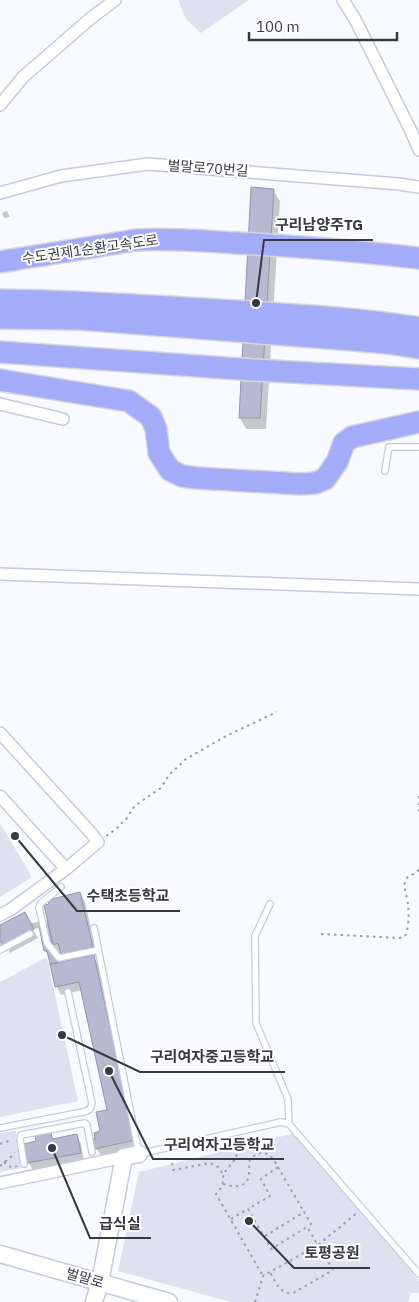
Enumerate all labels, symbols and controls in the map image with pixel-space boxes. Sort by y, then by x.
scale bar [249,10,396,42]
text: 100 m [256,17,300,36]
street label: 벌말로70번길 [167,156,249,180]
callout: 구리남양주TG [264,210,373,240]
text: 구리남양주TG [275,215,363,234]
street label: 수도권제1순환고속도로 [21,231,159,267]
callout: 수택초등학교 [77,881,180,911]
text: 수택초등학교 [87,886,170,905]
callout: 구리여자중고등학교 [140,1042,285,1072]
text: 구리여자중고등학교 [150,1047,274,1066]
callout: 구리여자고등학교 [153,1129,284,1159]
text: 구리여자고등학교 [164,1135,274,1154]
callout: 급식실 [90,1208,151,1238]
text: 급식실 [99,1214,141,1233]
callout: 토평공원 [294,1238,370,1268]
text: 토평공원 [304,1243,360,1262]
street label: 벌말로 [64,1264,106,1292]

